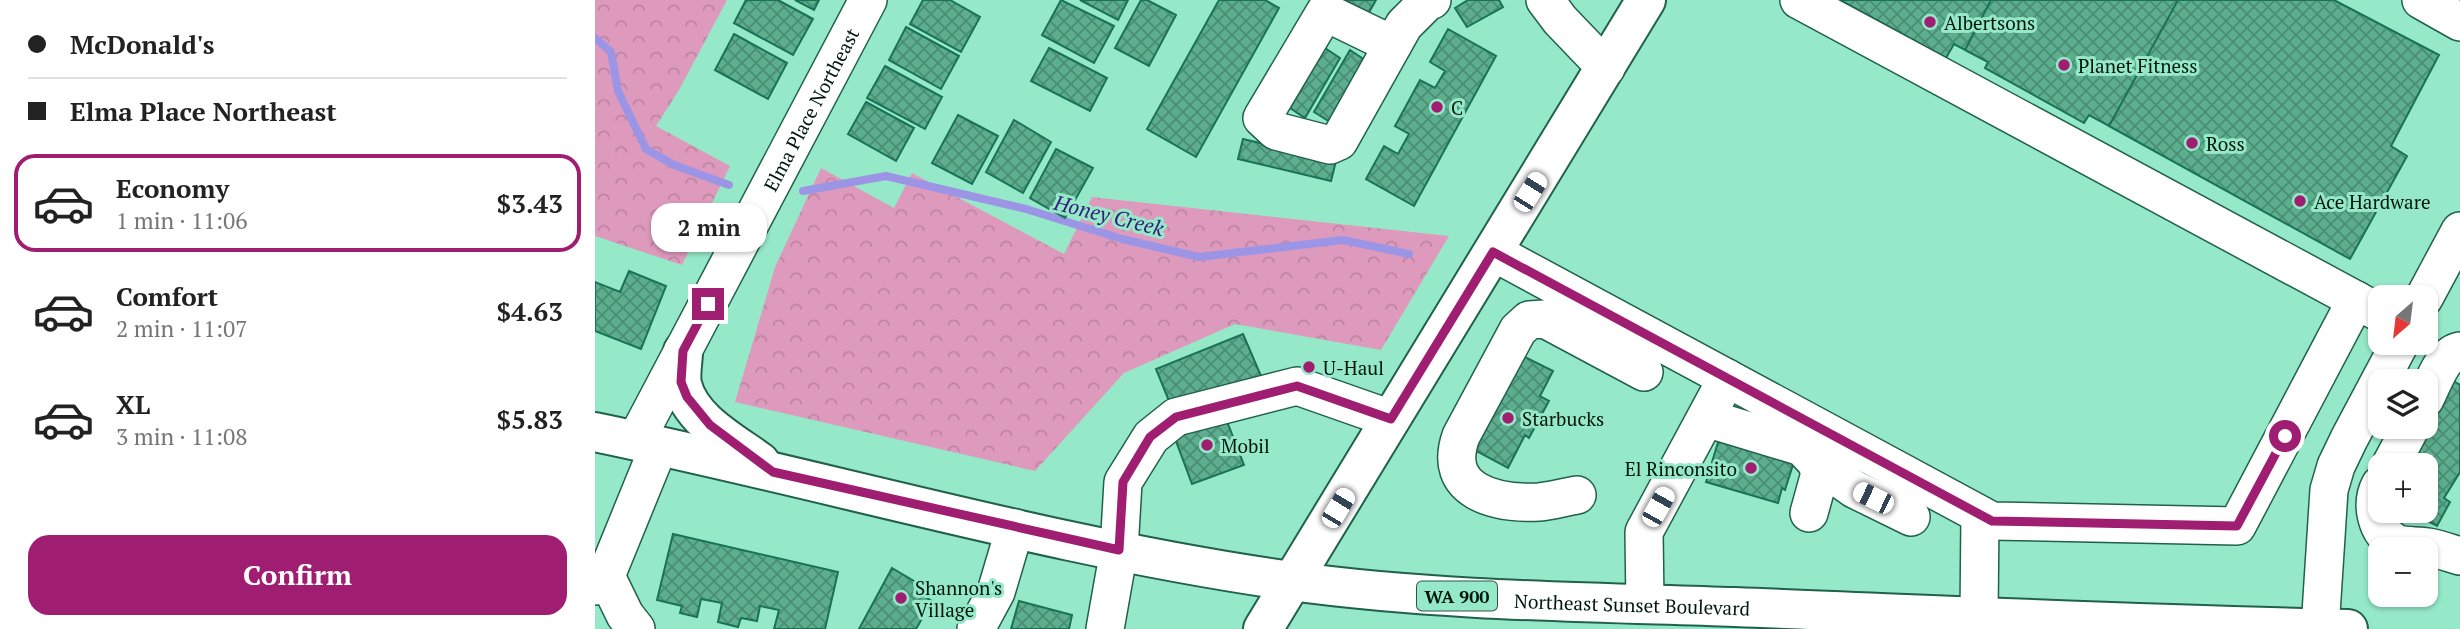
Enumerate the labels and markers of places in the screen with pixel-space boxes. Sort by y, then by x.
place label: Albertsons [1944,10,2035,35]
marker: Albertsons [1922,14,1938,30]
place label: Planet Fitness [2078,53,2198,78]
marker: Planet Fitness [2056,57,2072,73]
place label: C [1451,95,1463,120]
marker: C [1429,99,1445,115]
place label: Ross [2206,131,2245,156]
marker: Ross [2184,135,2200,151]
place label: Ace Hardware [2314,189,2431,214]
marker: Ace Hardware [2292,193,2308,209]
place label: U-Haul [1323,355,1384,380]
marker: U-Haul [1301,359,1317,375]
place label: Starbucks [1522,406,1604,431]
marker: Starbucks [1500,410,1516,426]
place label: Mobil [1221,433,1270,458]
marker: Mobil [1199,437,1215,453]
place label: El Rinconsito [1625,456,1737,481]
marker: El Rinconsito [1743,460,1759,476]
place label: Shannon's Village [915,575,1002,622]
marker: Shannon's Village [893,590,909,606]

